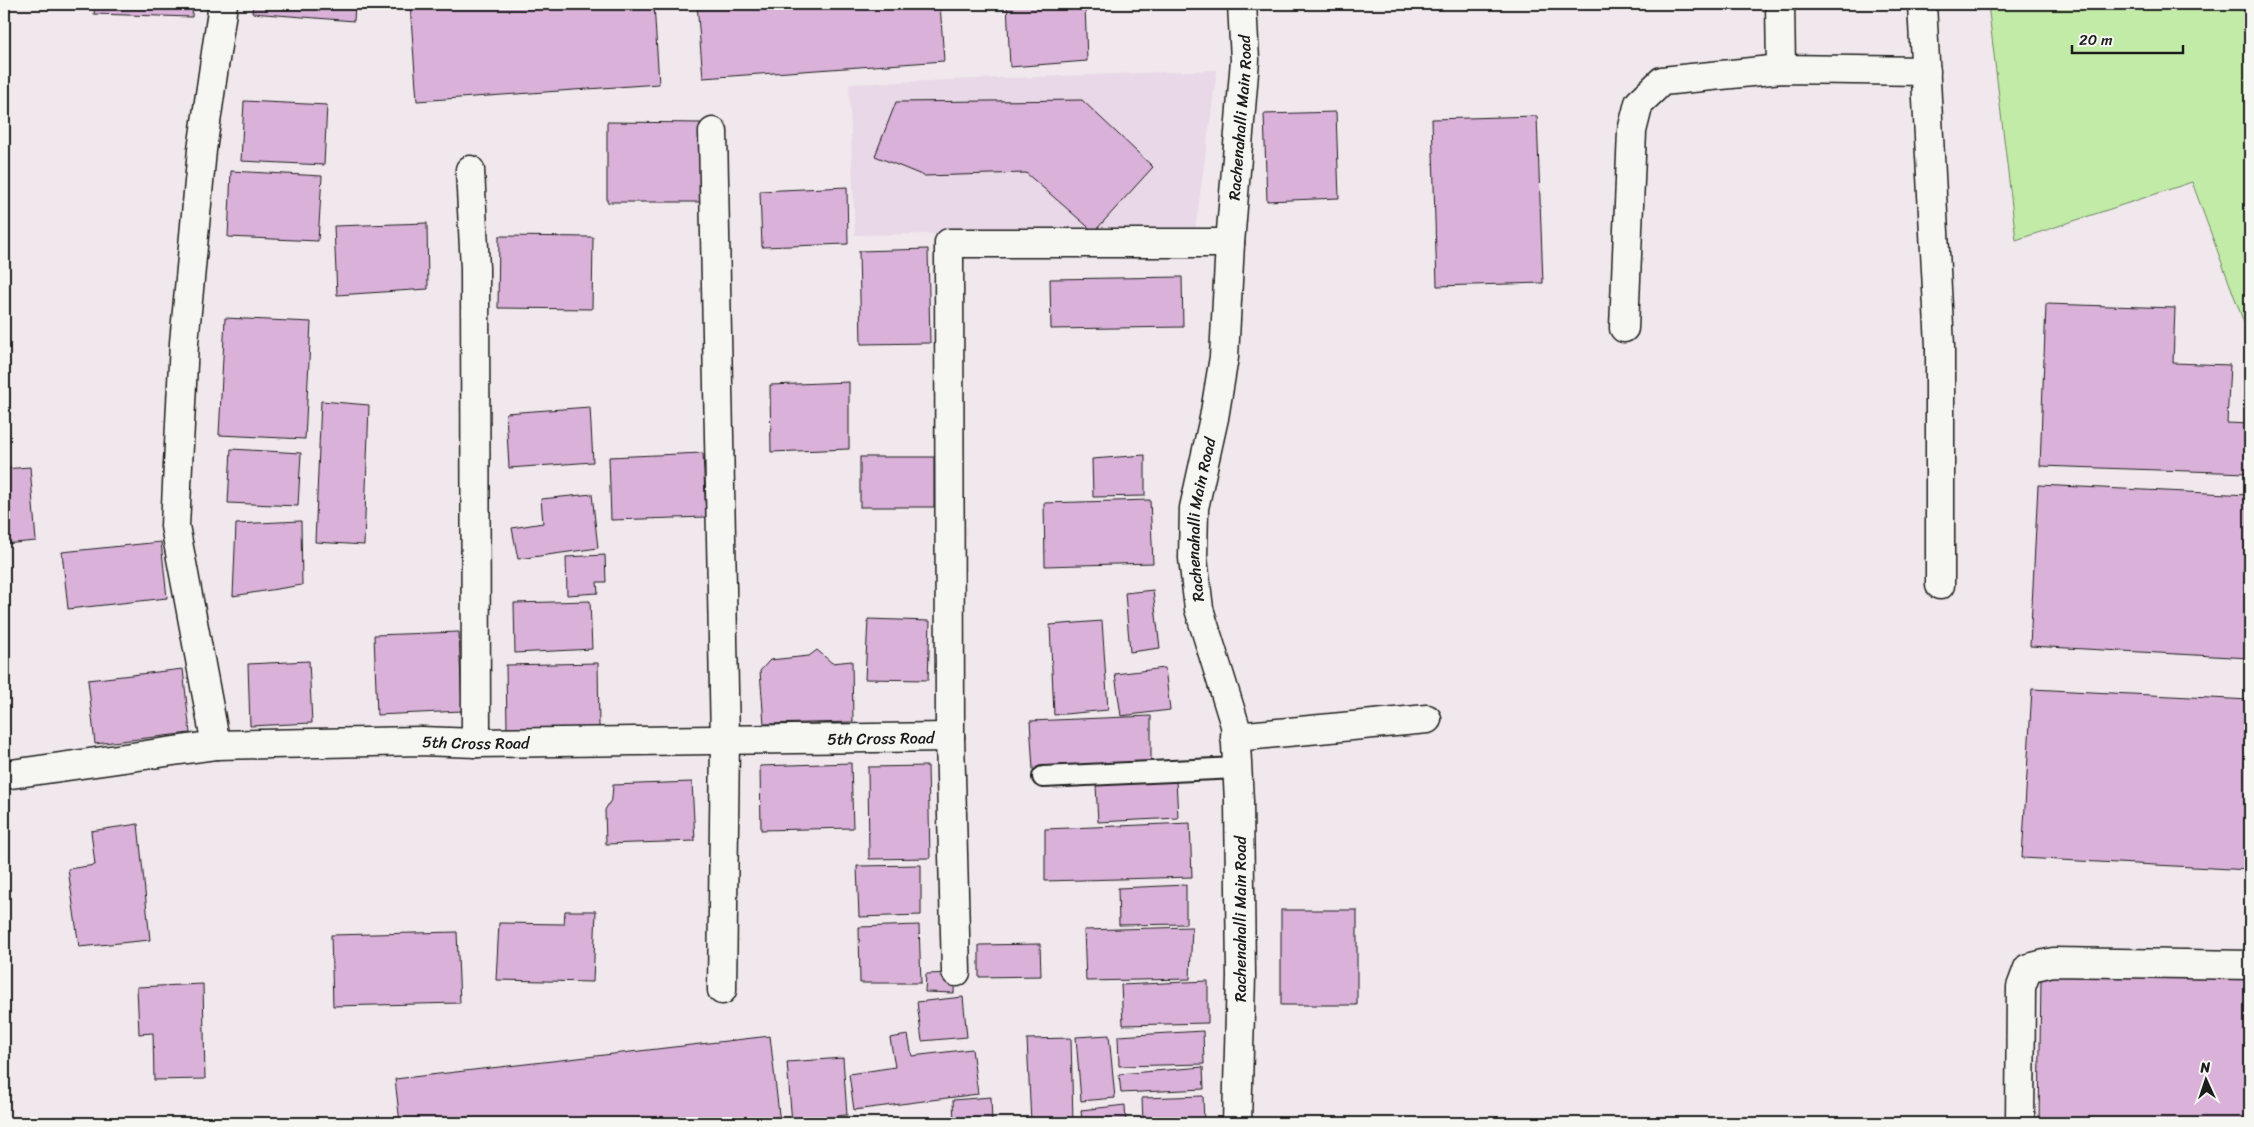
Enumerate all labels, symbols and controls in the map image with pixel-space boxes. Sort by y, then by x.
scale bar [2072,22,2183,54]
text: 20 m [2079,27,2113,53]
street label: Rachenahalli Main Road [1219,32,1260,201]
street label: Rachenahalli Main Road [1178,433,1224,603]
street label: 5th Cross Road [827,723,936,753]
street label: 5th Cross Road [422,727,531,758]
street label: Rachenahalli Main Road [1226,835,1255,1002]
north arrow [2182,1054,2232,1104]
text: N [2199,1055,2211,1080]

